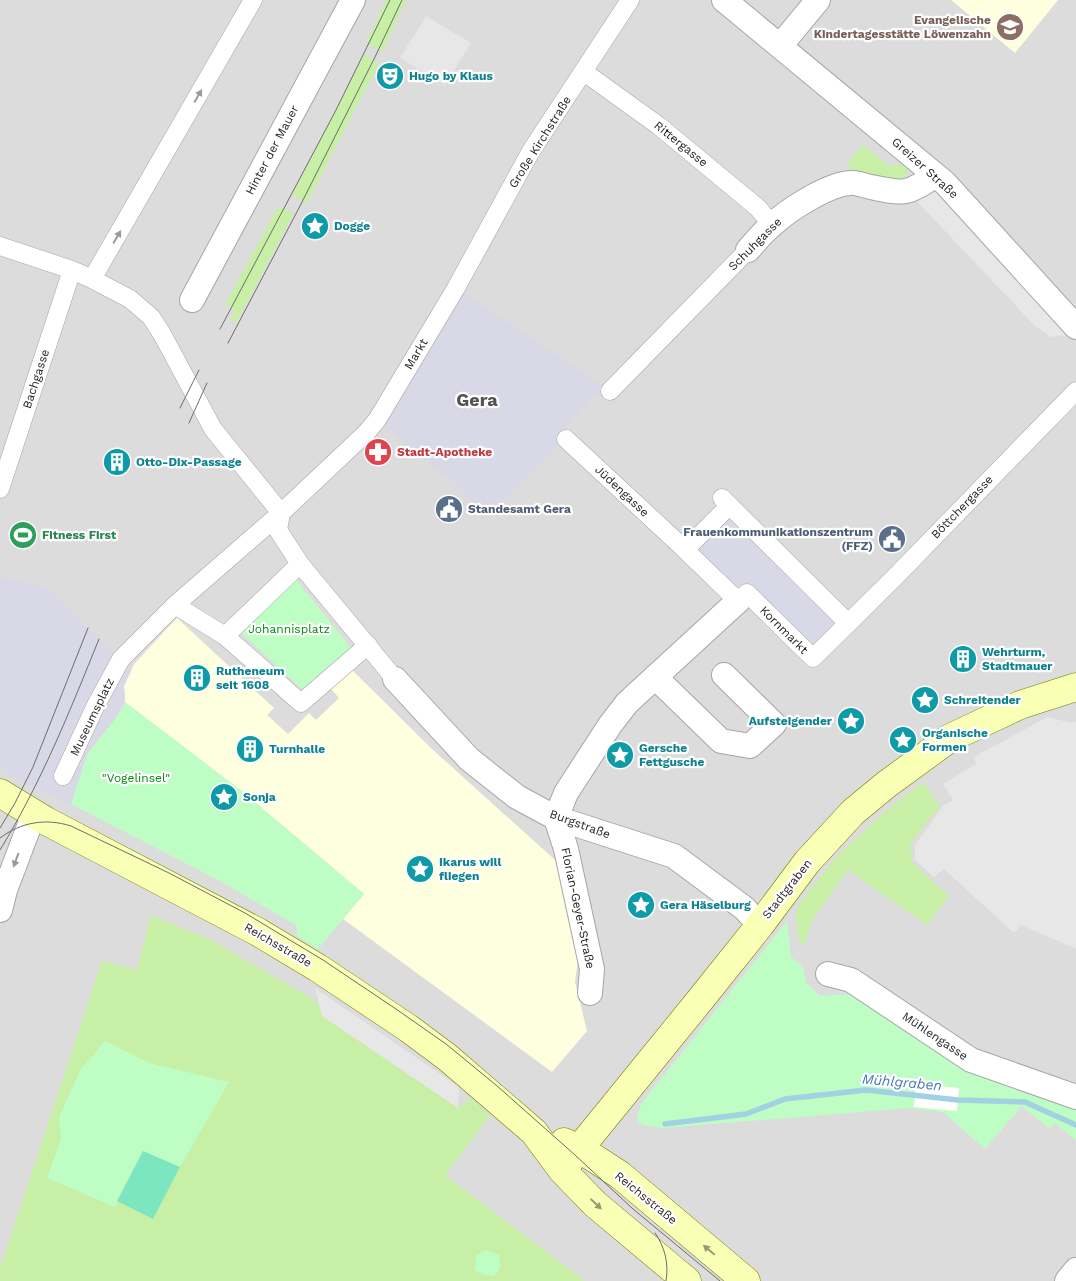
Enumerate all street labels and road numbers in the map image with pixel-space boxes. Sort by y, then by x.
street label: Große Kirchstraße [506,93,574,191]
street label: Hinter der Mauer [242,103,302,197]
street label: Rittergasse [651,118,711,170]
street label: Greizer Straße [889,135,961,201]
street label: Schuhgasse [726,214,785,273]
street label: Markt [401,336,431,372]
street label: Bachgasse [20,348,52,410]
street label: Jüdengasse [592,462,652,520]
street label: Böttchergasse [928,472,996,542]
street label: Kornmarkt [757,603,811,657]
street label: Museumsplatz [67,676,117,758]
street label: Burgstraße [548,807,612,841]
street label: Florian-Geyer-Straße [558,846,598,970]
street label: Stadtgraben [759,856,815,922]
street label: Reichsstraße [242,920,314,970]
street label: Mühlengasse [900,1009,970,1063]
street label: Reichsstraße [612,1169,680,1227]

